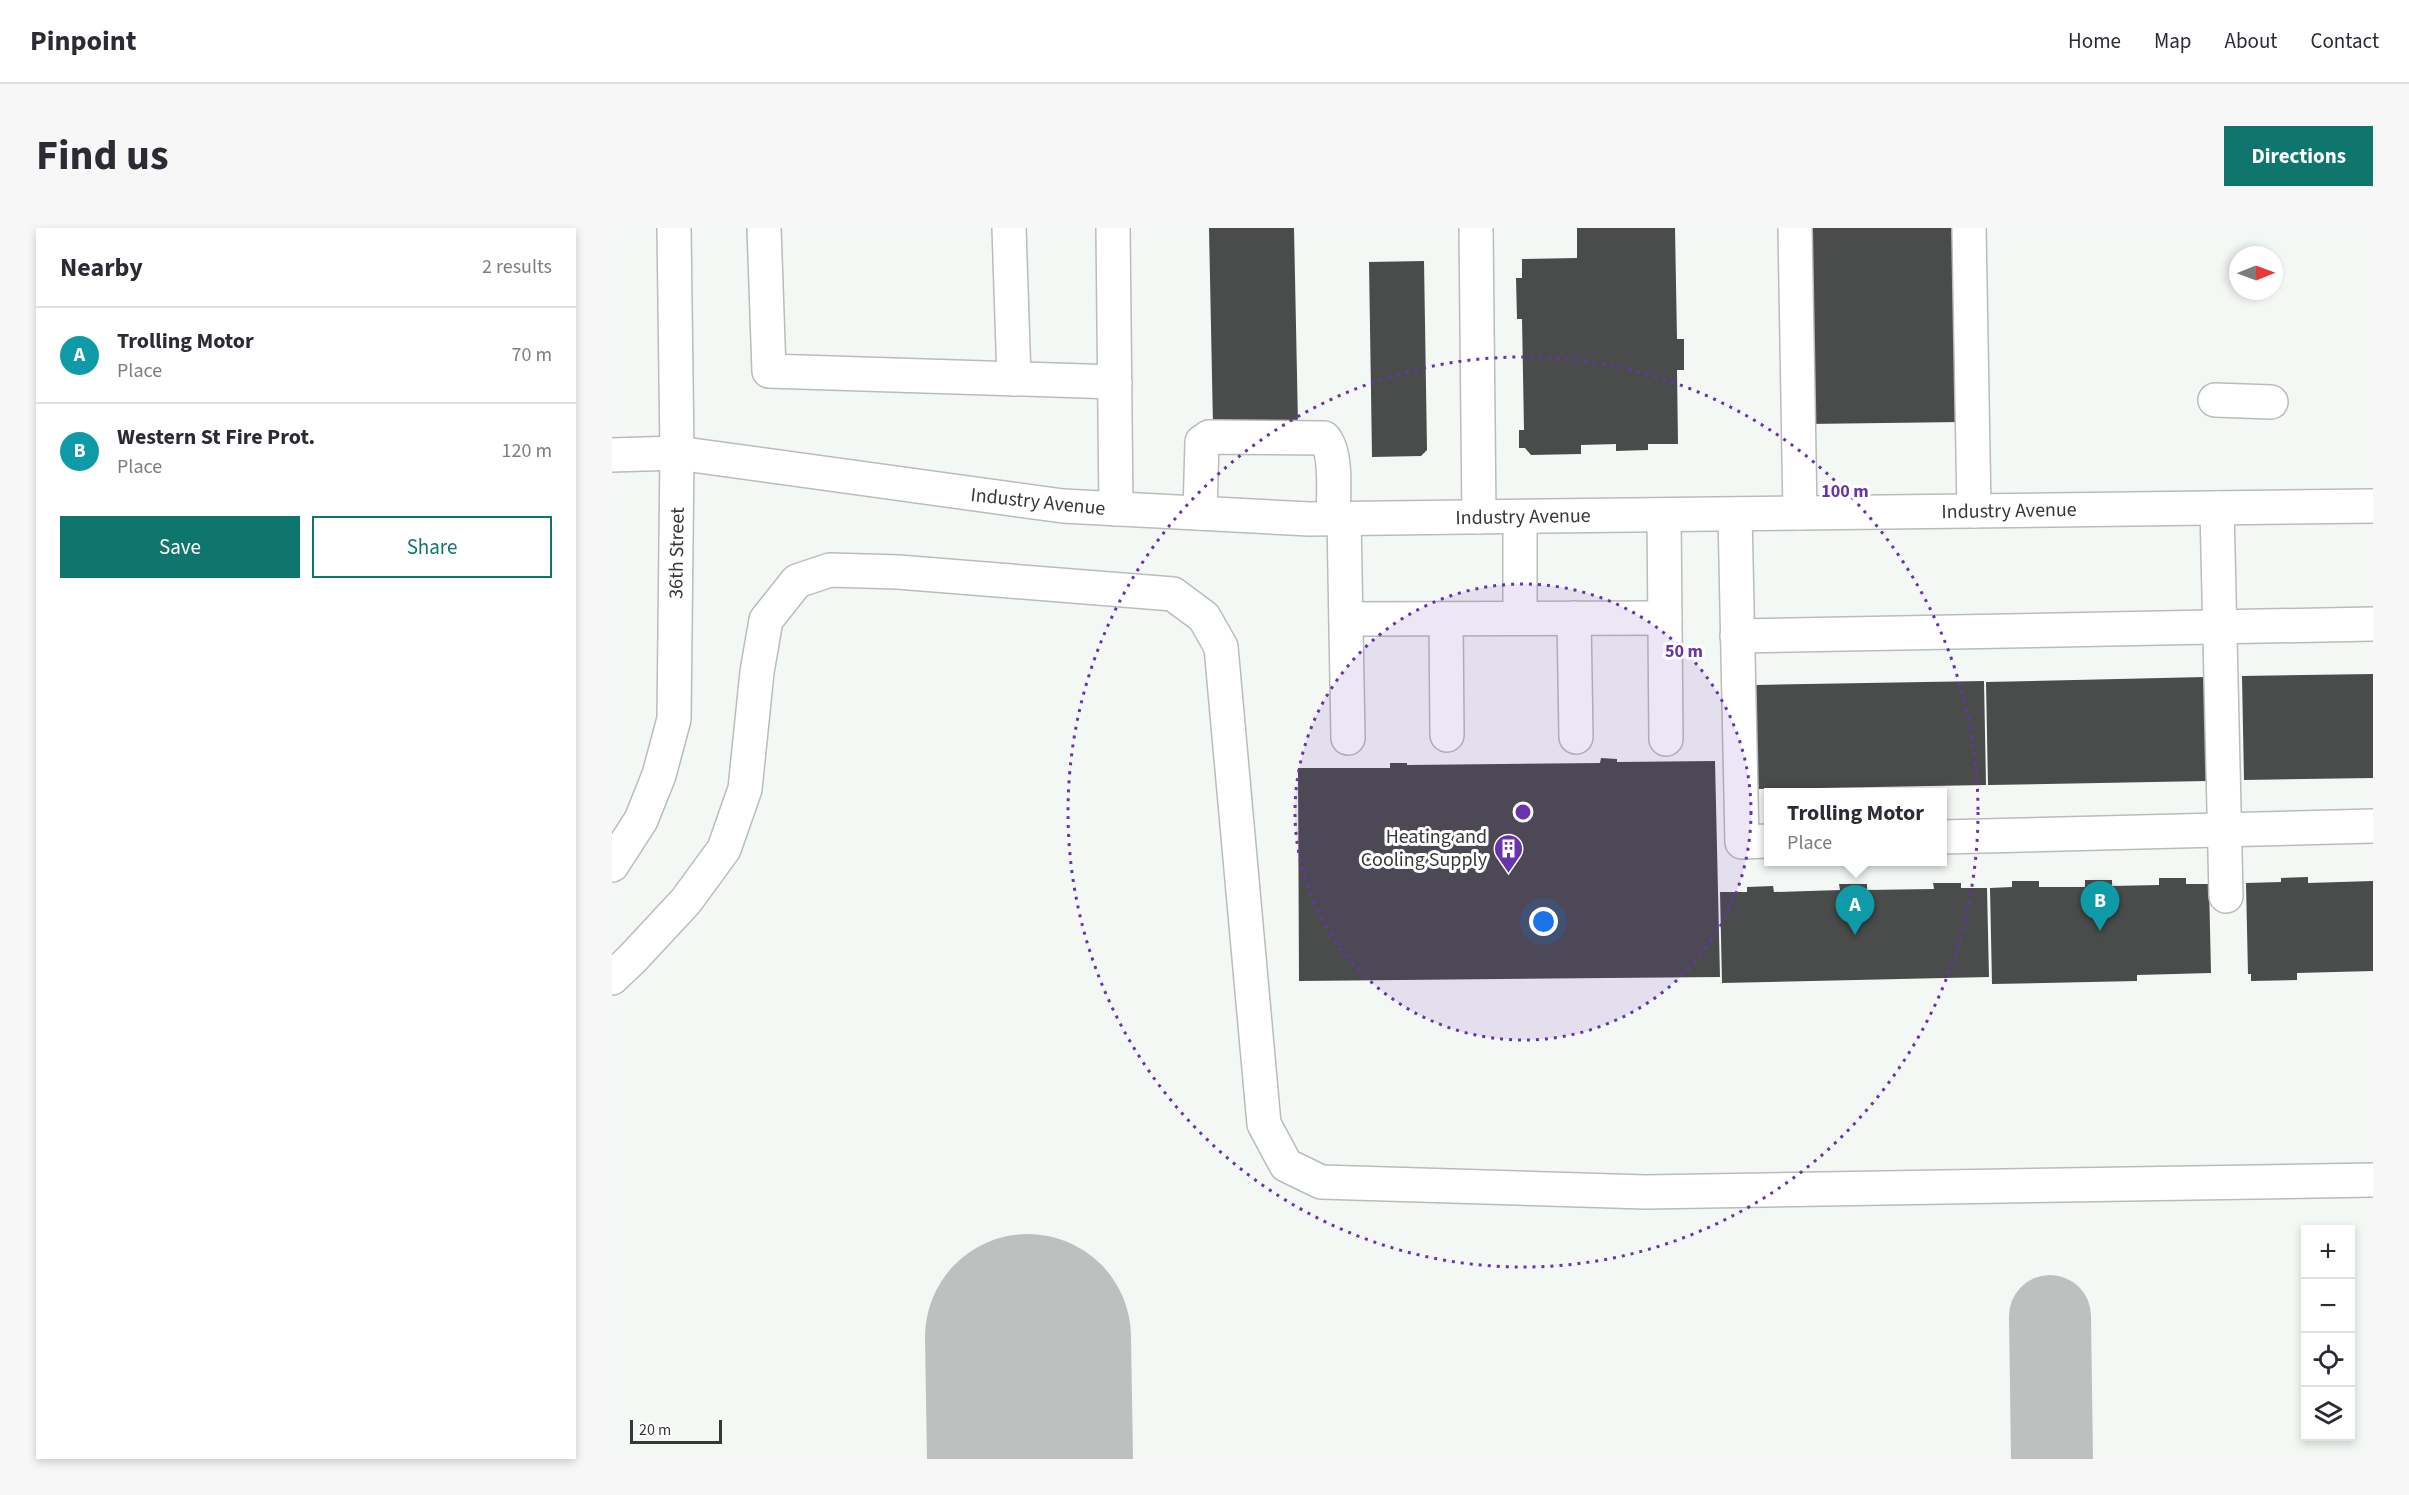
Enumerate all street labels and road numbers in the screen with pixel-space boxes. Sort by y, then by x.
street label: Industry Avenue [969,481,1107,523]
street label: Industry Avenue [1941,496,2077,526]
street label: Industry Avenue [1455,502,1591,532]
street label: 36th Street [662,507,692,599]

